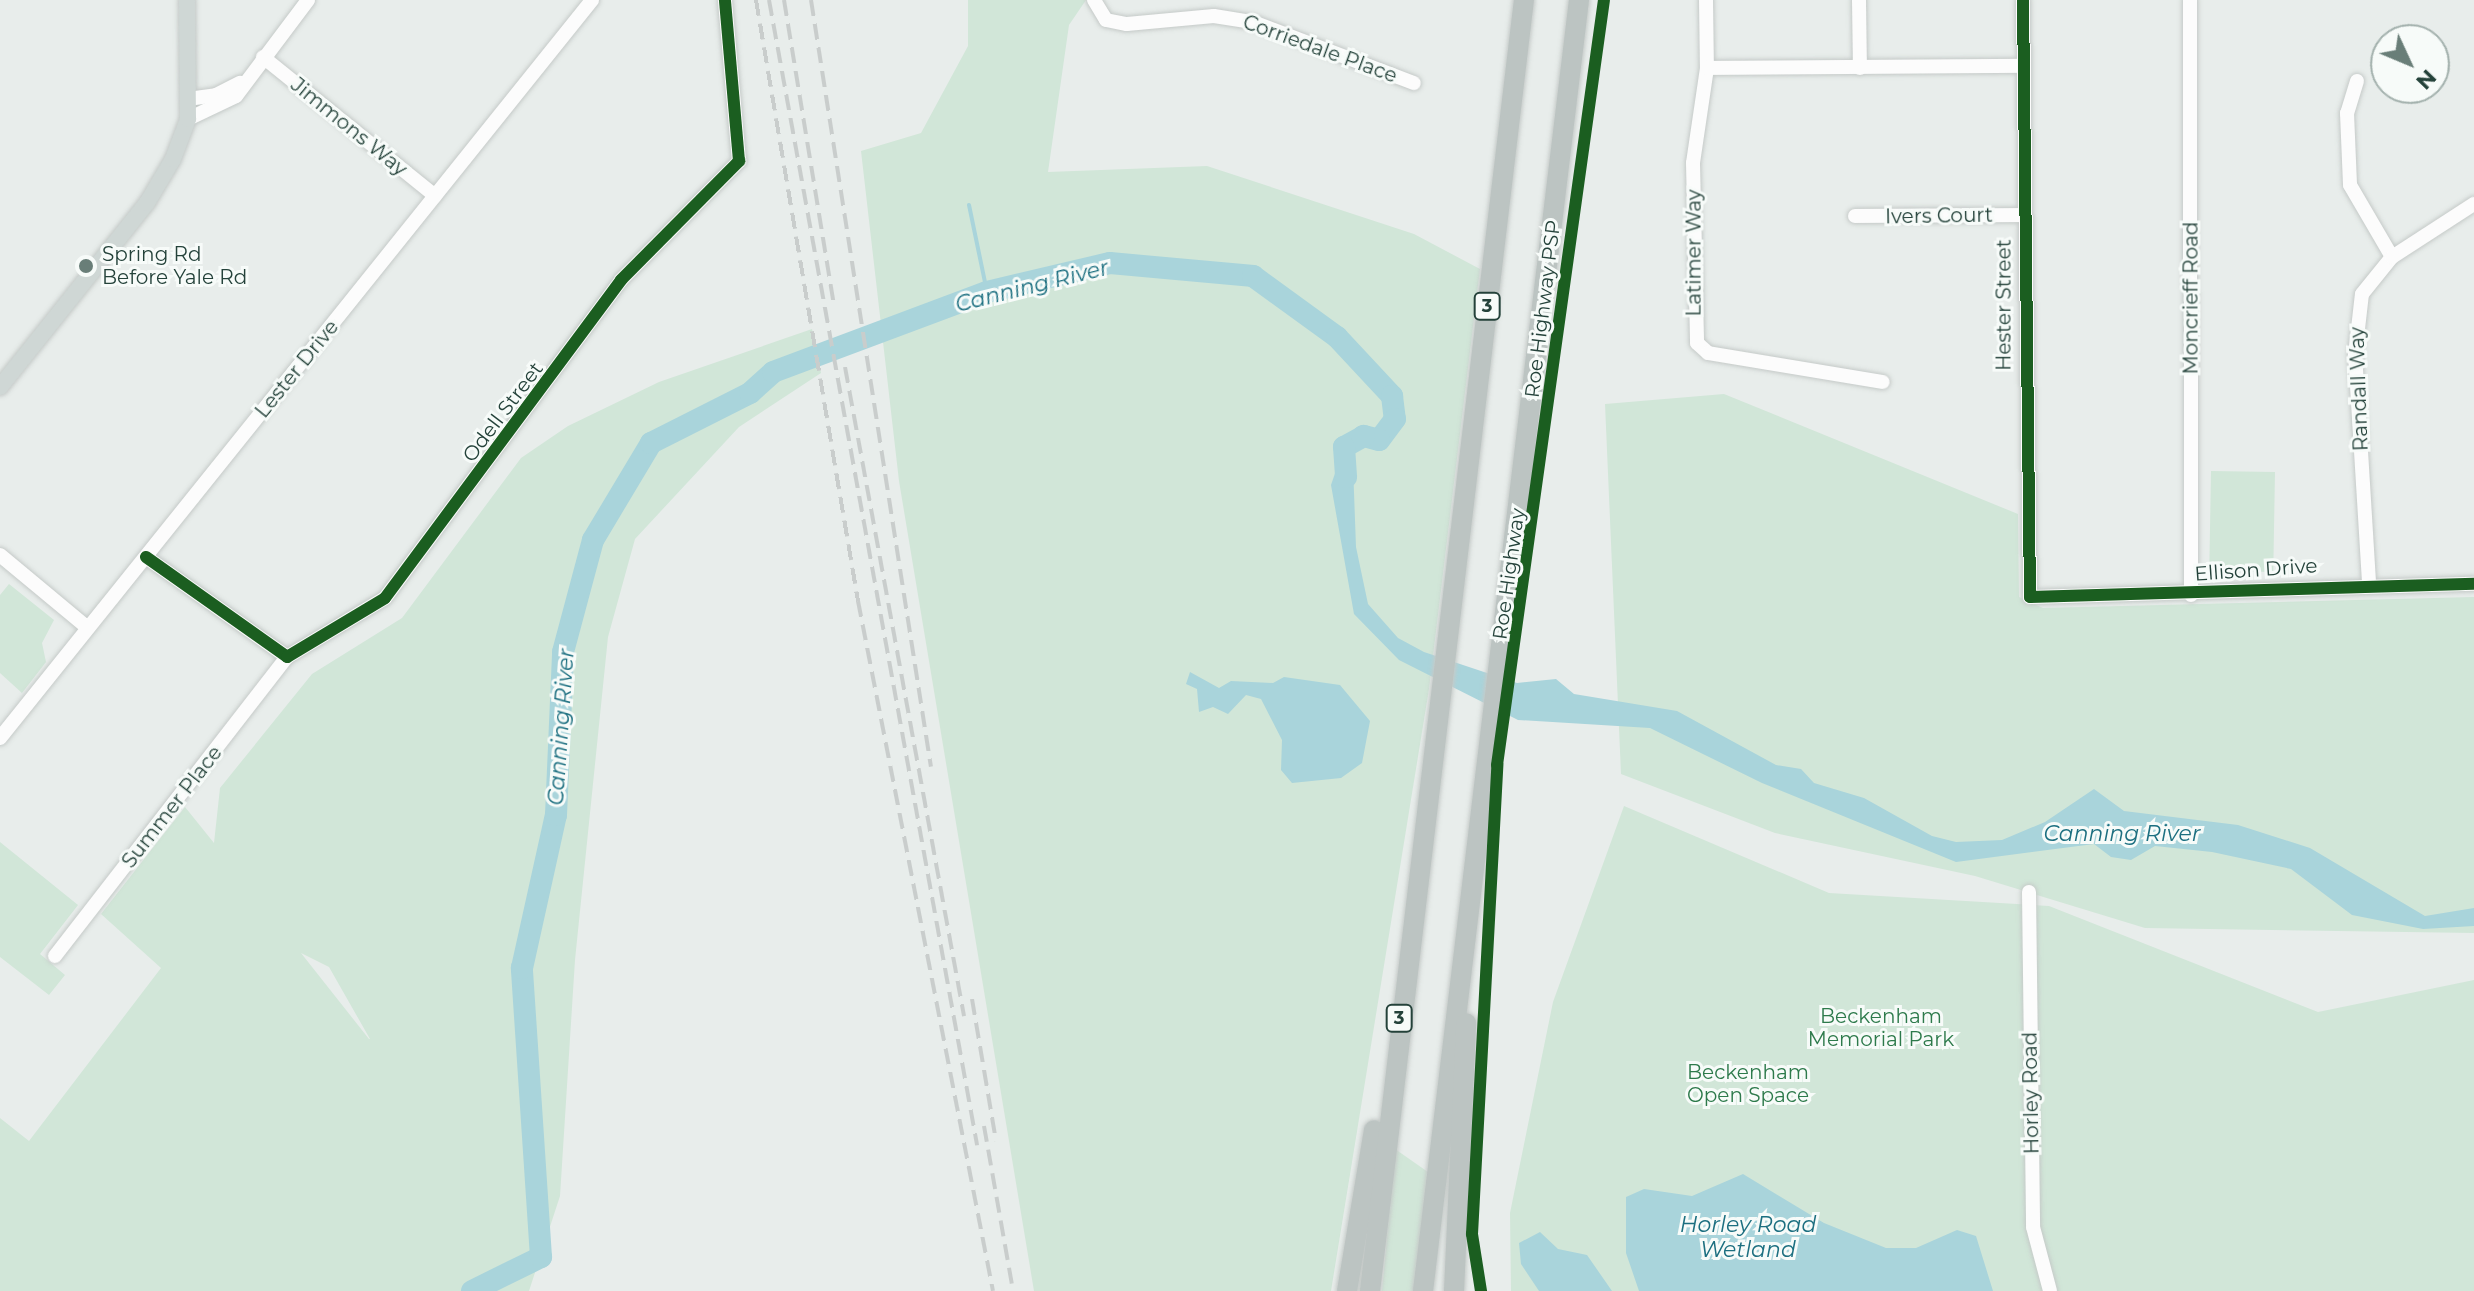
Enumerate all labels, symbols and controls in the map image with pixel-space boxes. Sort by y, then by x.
street label: Corriedale Place [1240,10,1400,88]
north arrow [2370,24,2450,104]
text: N [2410,64,2442,95]
street label: Jimmons Way [286,73,412,181]
street label: Latimer Way [1682,189,1706,317]
street label: Ivers Court [1885,203,1993,229]
street label: Roe Highway PSP [1520,219,1566,399]
street label: Moncrieff Road [2179,222,2203,374]
street label: Hester Street [1992,239,2016,371]
place label: Spring Rd Before Yale Rd [102,242,247,289]
water label: Canning River [953,254,1111,318]
marker: Spring Rd Before Yale Rd [77,257,95,275]
road number: 3 [1473,292,1501,320]
street label: Lester Drive [250,315,344,423]
street label: Randall Way [2345,326,2373,452]
street label: Odell Street [458,357,548,467]
street label: Roe Highway [1488,507,1530,641]
street label: Ellison Drive [2194,554,2318,586]
water label: Canning River [542,648,580,806]
street label: Summer Place [117,741,227,873]
water label: Canning River [2043,821,2201,847]
road number: 3 [1385,1004,1413,1032]
park label: Beckenham Memorial Park [1808,1004,1954,1051]
street label: Horley Road [2018,1032,2044,1154]
park label: Beckenham Open Space [1687,1060,1809,1107]
water label: Horley Road Wetland [1680,1211,1816,1262]

